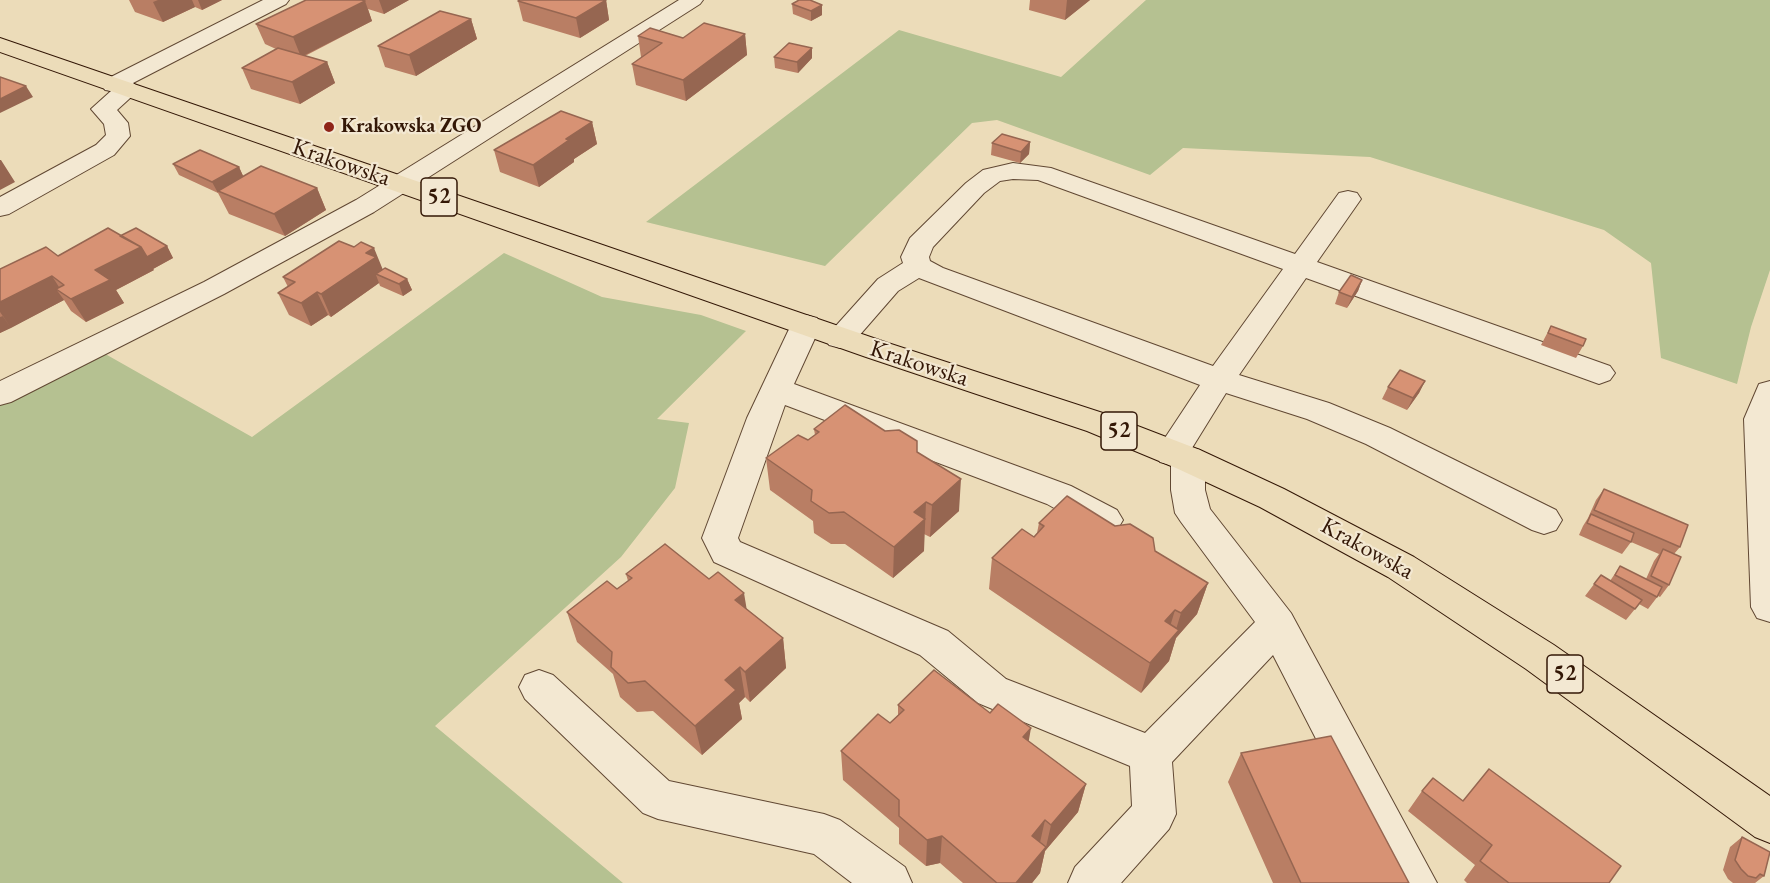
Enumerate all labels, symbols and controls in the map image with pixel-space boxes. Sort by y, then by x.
place label: Krakowska ZGO [341,115,482,139]
marker: Krakowska ZGO [322,120,336,134]
street label: Krakowska [288,133,394,193]
road number: 52 [421,178,457,216]
street label: Krakowska [866,335,972,393]
road number: 52 [1101,412,1137,450]
street label: Krakowska [1316,512,1418,586]
road number: 52 [1547,655,1583,693]

